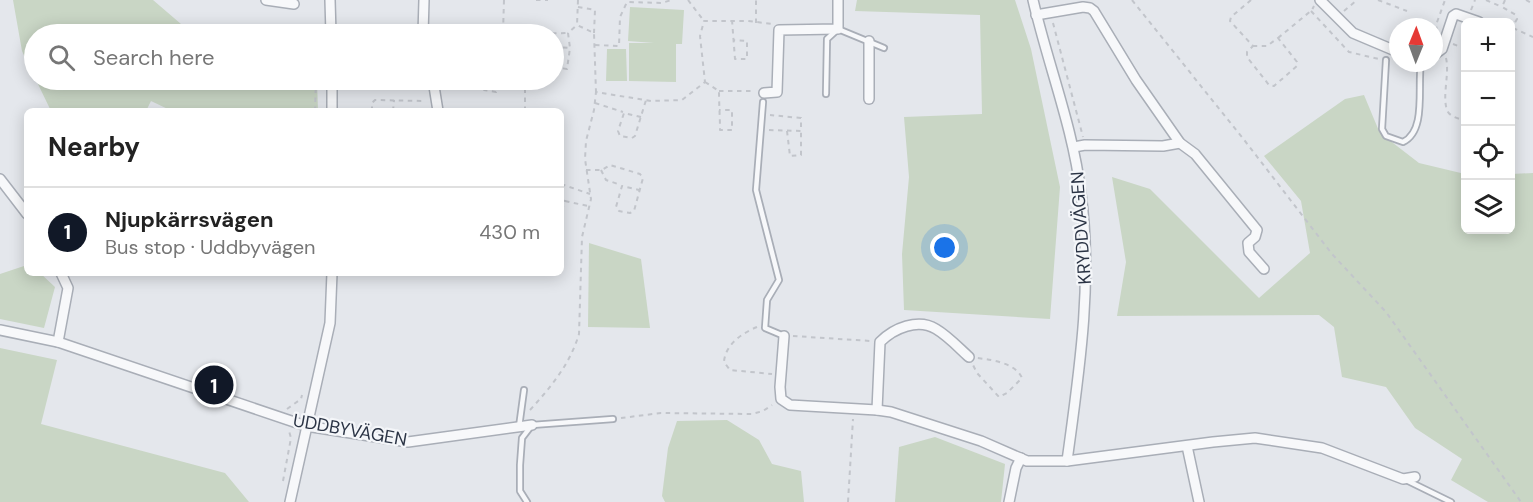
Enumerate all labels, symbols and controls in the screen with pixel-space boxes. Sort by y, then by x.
north arrow [1389,18,1443,72]
map controls [1461,18,1515,234]
button: + [1461,18,1515,72]
search box [24,24,564,90]
icon: search [45,41,78,74]
text: Search here [93,43,214,72]
button: − [1461,72,1515,126]
button: locate [1461,126,1515,180]
text: Nearby [48,130,140,164]
street label: KRYDDVÄGEN [1065,171,1097,285]
button: layers [1461,180,1515,234]
text: Njupkärrsvägen [105,205,274,234]
text: 1 [64,219,71,245]
text: 430 m [479,219,540,245]
your location [930,233,959,262]
text: Bus stop · Uddbyvägen [105,234,316,260]
pin: 1 [194,362,234,408]
street label: UDDBYVÄGEN [291,408,409,452]

